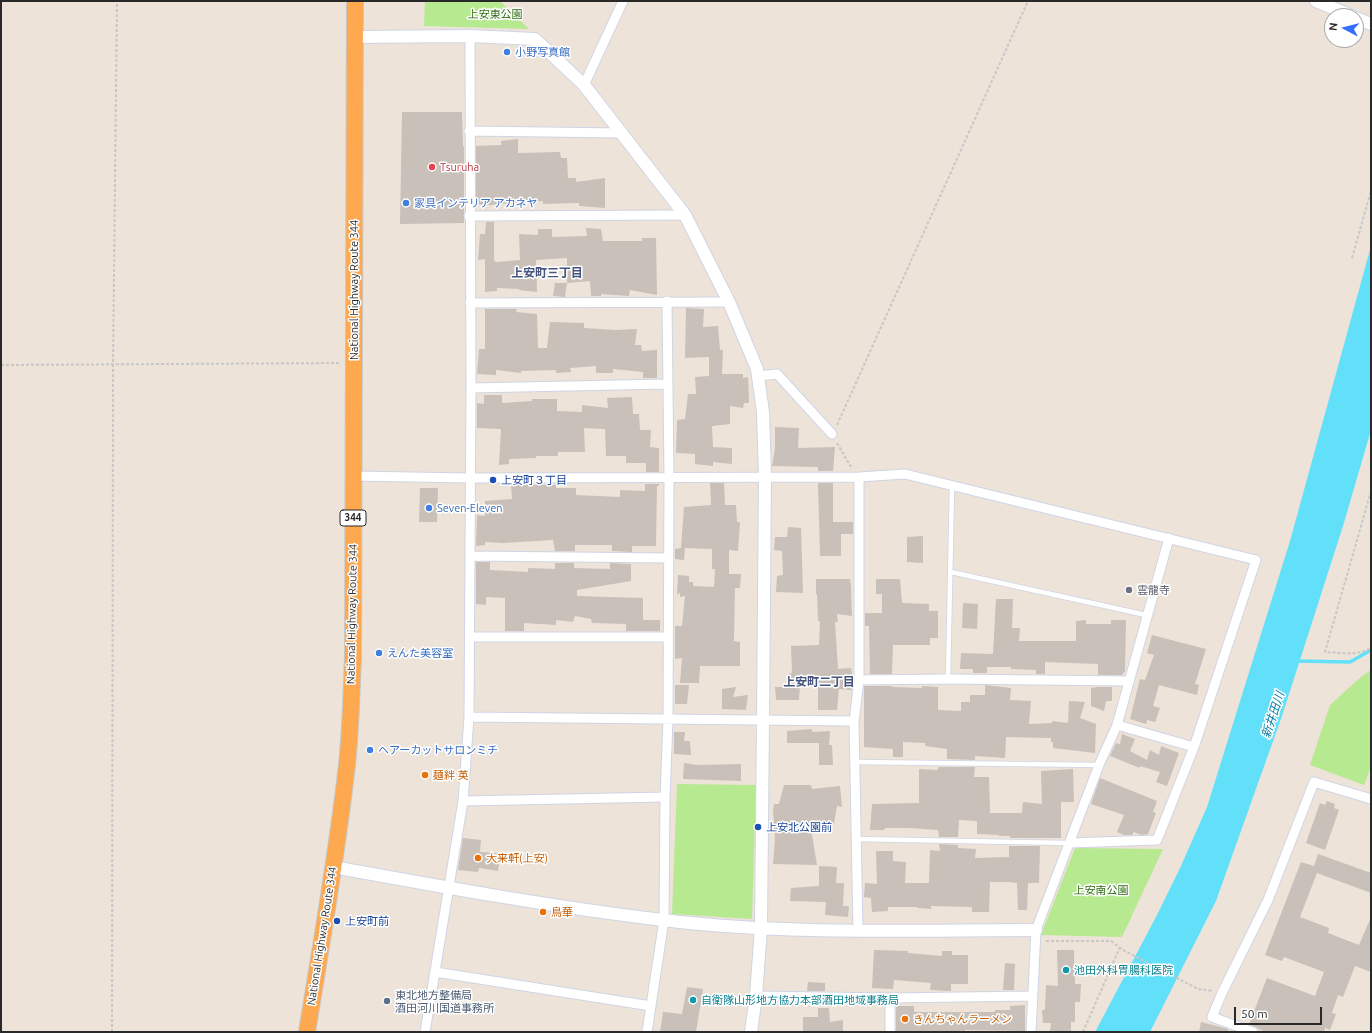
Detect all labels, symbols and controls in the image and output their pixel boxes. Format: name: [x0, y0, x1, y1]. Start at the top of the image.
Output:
park label: 上安東公園: [468, 7, 522, 21]
north arrow: [1324, 8, 1364, 48]
text: N: [1327, 22, 1340, 31]
place label: 小野写真館: [515, 45, 570, 59]
marker: 小野写真館: [502, 47, 512, 57]
place label: Tsuruha: [440, 160, 479, 174]
marker: Tsuruha: [427, 162, 437, 172]
place label: 家具インテリア アカネヤ: [414, 196, 538, 210]
marker: 家具インテリア アカネヤ: [401, 198, 411, 208]
street label: National Highway Route 344: [347, 220, 361, 360]
district label: 上安町三丁目: [511, 266, 583, 280]
place label: 上安町３丁目: [501, 473, 567, 487]
marker: 上安町３丁目: [488, 475, 498, 485]
place label: Seven-Eleven: [437, 501, 503, 515]
marker: Seven-Eleven: [424, 503, 434, 513]
road number: 344: [340, 510, 366, 526]
street label: National Highway Route 344: [344, 544, 360, 684]
place label: 雲龍寺: [1137, 583, 1170, 597]
marker: 雲龍寺: [1124, 585, 1134, 595]
place label: えんた美容室: [387, 646, 453, 660]
marker: えんた美容室: [374, 648, 384, 658]
district label: 上安町二丁目: [783, 675, 855, 689]
water label: 新井田川: [1259, 690, 1287, 740]
place label: ヘアーカットサロンミチ: [378, 743, 498, 757]
marker: ヘアーカットサロンミチ: [365, 745, 375, 755]
place label: 麺絆 英: [433, 768, 469, 782]
marker: 麺絆 英: [420, 770, 430, 780]
place label: 上安北公園前: [766, 820, 832, 834]
marker: 上安北公園前: [753, 822, 763, 832]
place label: 大来軒(上安): [486, 851, 548, 865]
marker: 大来軒(上安): [473, 853, 483, 863]
street label: National Highway Route 344: [305, 866, 339, 1006]
park label: 上安南公園: [1074, 883, 1128, 897]
place label: 鳥華: [551, 905, 573, 919]
marker: 鳥華: [538, 907, 548, 917]
place label: 上安町前: [345, 914, 389, 928]
marker: 上安町前: [332, 916, 342, 926]
place label: 池田外科胃腸科医院: [1074, 963, 1173, 977]
marker: 池田外科胃腸科医院: [1061, 965, 1071, 975]
place label: 東北地方整備局 酒田河川国道事務所: [395, 988, 494, 1014]
place label: 自衛隊山形地方協力本部酒田地域事務局: [701, 993, 899, 1007]
marker: 自衛隊山形地方協力本部酒田地域事務局: [688, 995, 698, 1005]
marker: 東北地方整備局 酒田河川国道事務所: [382, 996, 392, 1006]
scale bar: [1236, 999, 1324, 1025]
text: 50 m: [1241, 1007, 1268, 1020]
place label: きんちゃんラーメン: [913, 1012, 1012, 1026]
marker: きんちゃんラーメン: [900, 1014, 910, 1024]

